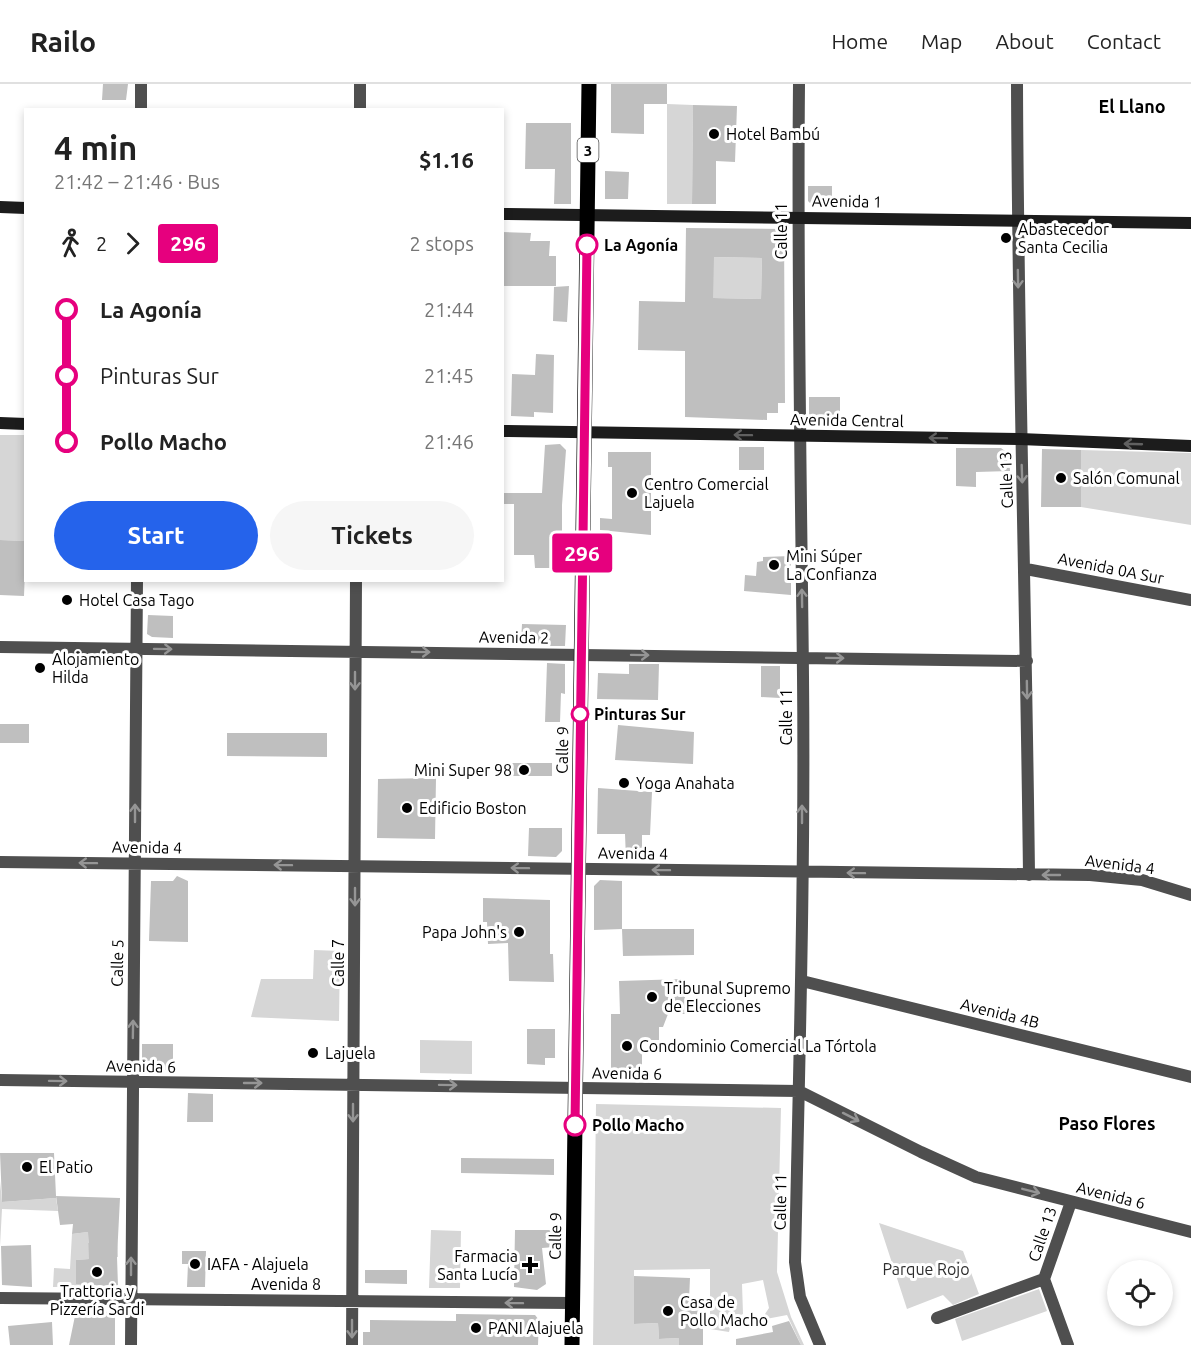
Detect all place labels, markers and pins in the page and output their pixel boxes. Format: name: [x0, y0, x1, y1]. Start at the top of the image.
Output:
place label: Hotel Bambú: [726, 125, 820, 143]
marker: Hotel Bambú: [707, 127, 721, 141]
place label: Abastecedor Santa Cecilia: [1018, 220, 1109, 256]
marker: Abastecedor Santa Cecilia: [999, 231, 1013, 245]
marker: La Agonía: [576, 234, 598, 256]
place label: La Agonía: [604, 236, 678, 254]
place label: Salón Comunal: [1073, 469, 1180, 487]
marker: Salón Comunal: [1054, 471, 1068, 485]
place label: Centro Comercial Lajuela: [644, 475, 769, 511]
marker: Centro Comercial Lajuela: [625, 486, 639, 500]
place label: Mini Súper La Confianza: [786, 547, 877, 583]
marker: Mini Súper La Confianza: [767, 558, 781, 572]
place label: Hotel Casa Tago: [79, 591, 194, 609]
marker: Hotel Casa Tago: [60, 593, 74, 607]
place label: Alojamiento Hilda: [52, 650, 139, 686]
marker: Alojamiento Hilda: [33, 661, 47, 675]
marker: Pinturas Sur: [571, 705, 589, 723]
place label: Pinturas Sur: [594, 705, 686, 723]
place label: Mini Super 98: [414, 761, 512, 779]
marker: Mini Super 98: [517, 763, 531, 777]
place label: Yoga Anahata: [636, 774, 735, 792]
marker: Yoga Anahata: [617, 776, 631, 790]
place label: Edificio Boston: [419, 799, 527, 817]
marker: Edificio Boston: [400, 801, 414, 815]
place label: Papa John's: [422, 923, 507, 941]
marker: Papa John's: [512, 925, 526, 939]
place label: Tribunal Supremo de Elecciones: [664, 979, 791, 1015]
marker: Tribunal Supremo de Elecciones: [645, 990, 659, 1004]
place label: Condominio Comercial La Tórtola: [639, 1037, 877, 1055]
marker: Condominio Comercial La Tórtola: [620, 1039, 634, 1053]
place label: Lajuela: [325, 1044, 376, 1062]
marker: Lajuela: [306, 1046, 320, 1060]
marker: Pollo Macho: [564, 1114, 586, 1136]
place label: Pollo Macho: [592, 1116, 684, 1134]
place label: El Patio: [39, 1158, 93, 1176]
marker: El Patio: [20, 1160, 34, 1174]
place label: Farmacia Santa Lucía: [437, 1247, 518, 1283]
place label: IAFA - Alajuela: [207, 1255, 309, 1273]
marker: IAFA - Alajuela: [188, 1257, 202, 1271]
marker: Farmacia Santa Lucía: [523, 1258, 537, 1272]
marker: Trattoria y Pizzería Sardi: [90, 1265, 104, 1279]
place label: Trattoria y Pizzería Sardi: [50, 1282, 144, 1318]
place label: Casa de Pollo Macho: [680, 1293, 768, 1329]
marker: Casa de Pollo Macho: [661, 1304, 675, 1318]
place label: PANI Alajuela: [488, 1319, 584, 1337]
marker: PANI Alajuela: [469, 1321, 483, 1335]

